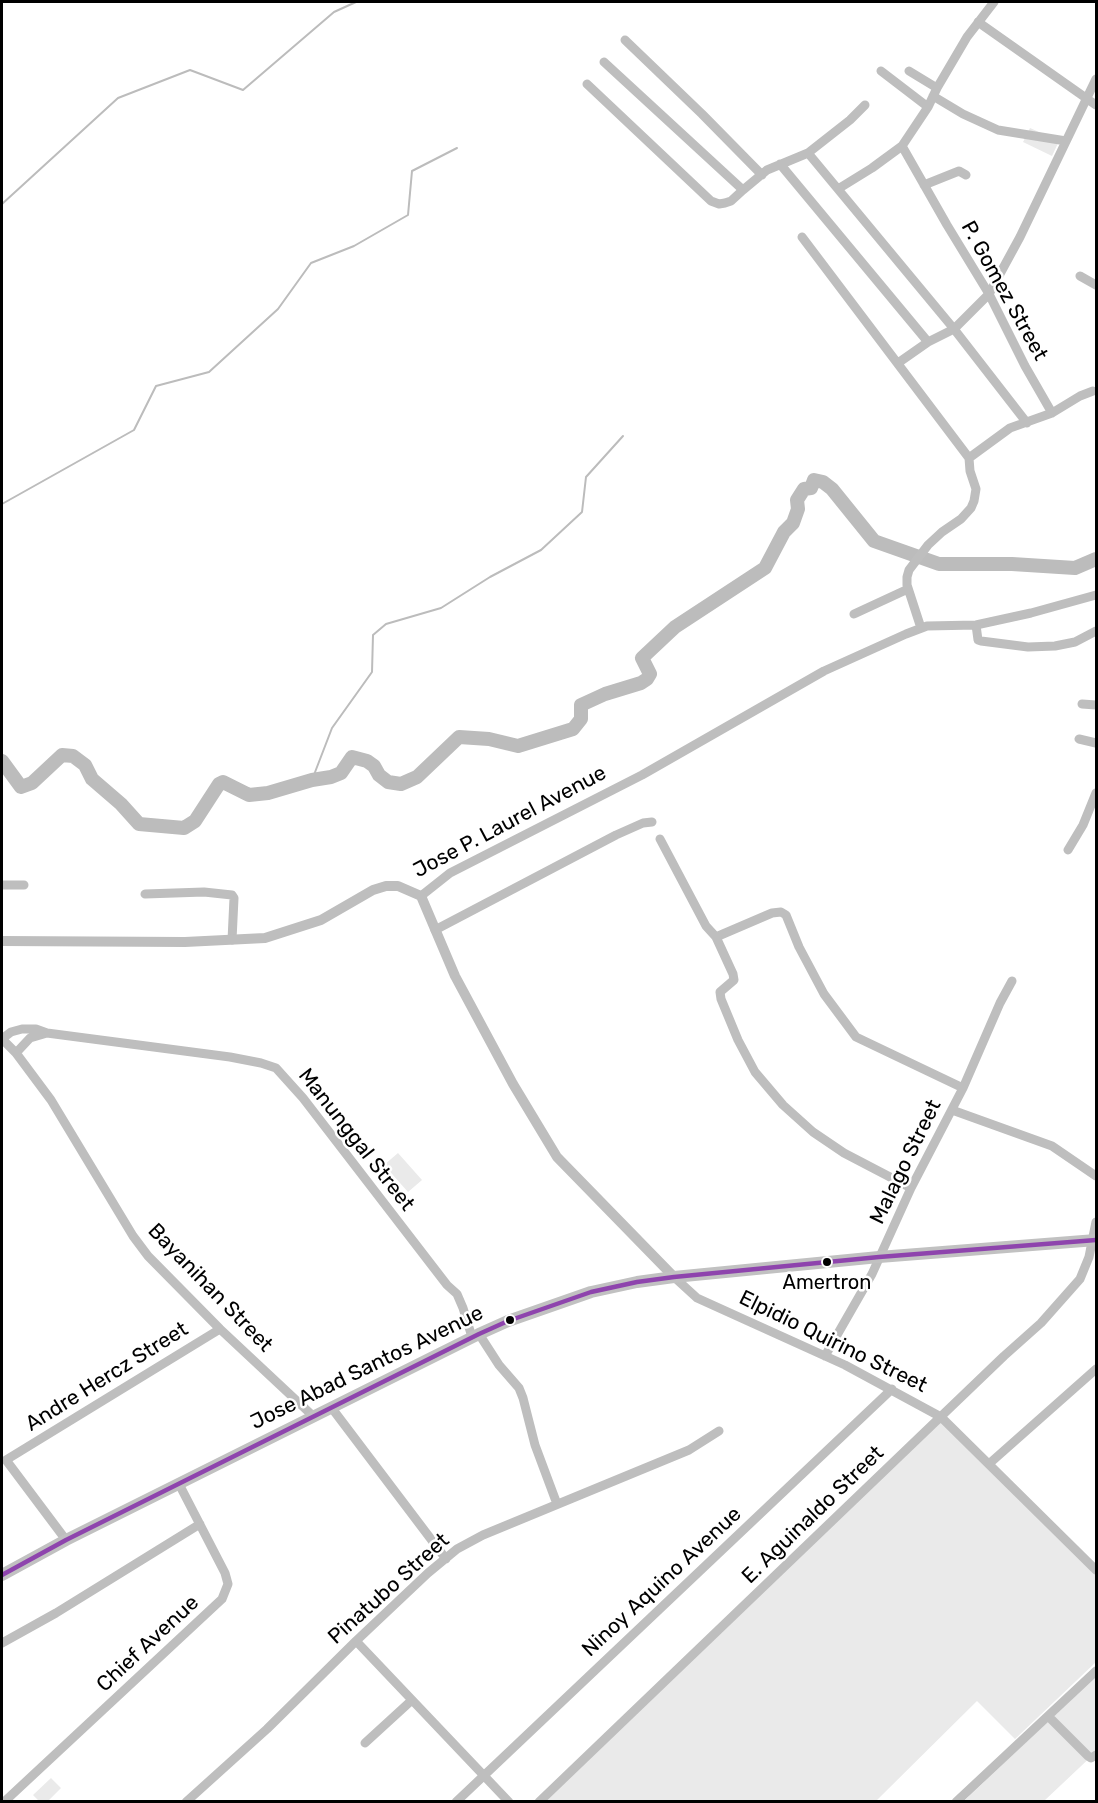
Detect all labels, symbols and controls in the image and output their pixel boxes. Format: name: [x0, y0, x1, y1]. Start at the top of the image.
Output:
street label: P. Gomez Street: [955, 217, 1053, 365]
street label: Jose P. Laurel Avenue: [409, 760, 611, 884]
street label: Manunggal Street: [293, 1064, 419, 1216]
street label: Malago Street: [865, 1096, 947, 1228]
street label: Bayanihan Street: [142, 1218, 278, 1358]
marker: Amertron: [821, 1256, 833, 1268]
place label: Amertron: [783, 1271, 871, 1295]
street label: Elpidio Quirino Street: [735, 1286, 931, 1398]
street label: Jose Abad Santos Avenue: [247, 1301, 487, 1435]
unlabelled marker: [504, 1314, 516, 1326]
street label: Andre Hercz Street: [21, 1317, 193, 1437]
street label: E. Aguinaldo Street: [737, 1441, 889, 1589]
street label: Ninoy Aquino Avenue: [577, 1502, 747, 1662]
street label: Pinatubo Street: [323, 1528, 455, 1650]
street label: Chief Avenue: [92, 1590, 204, 1698]

